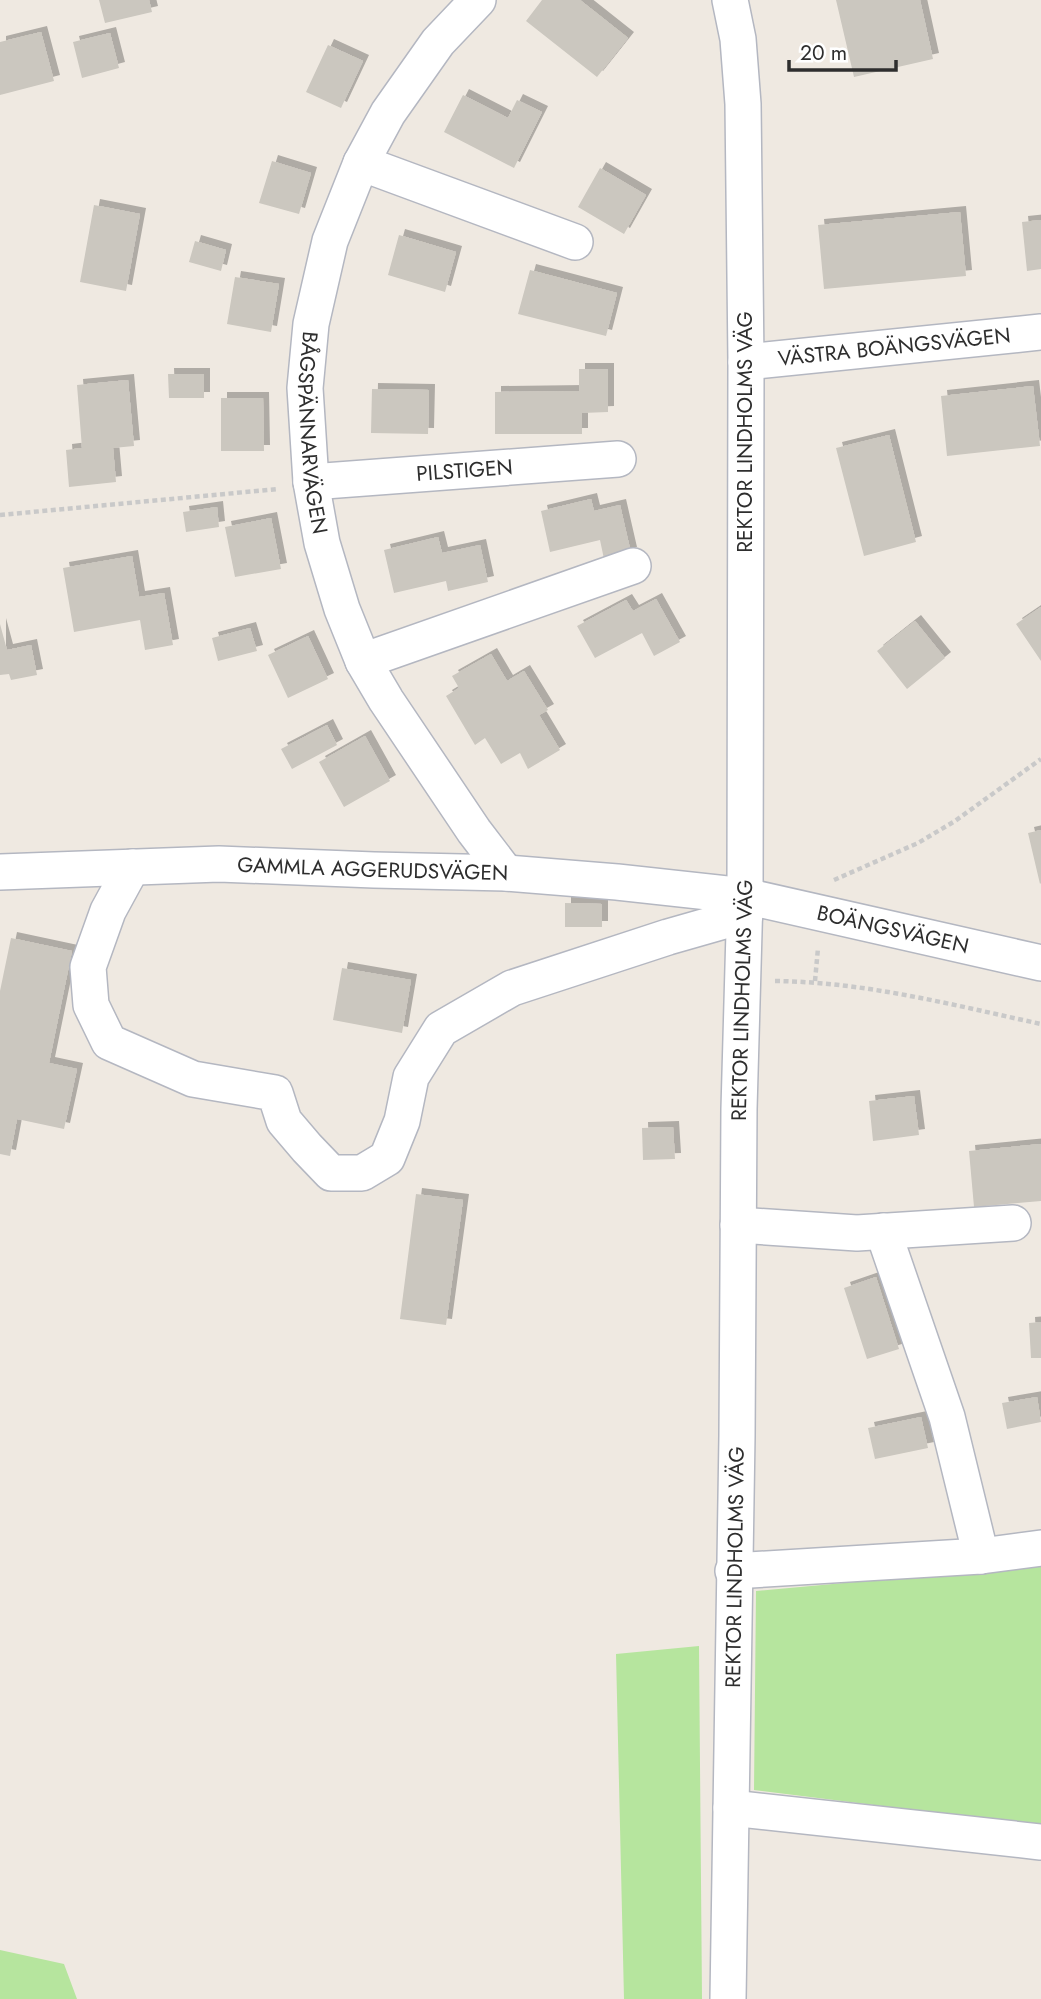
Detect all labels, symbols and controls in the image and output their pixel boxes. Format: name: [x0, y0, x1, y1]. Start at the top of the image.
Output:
scale bar: [789, 28, 896, 72]
text: 20 m: [800, 38, 847, 68]
street label: REKTOR LINDHOLMS VÄG: [730, 311, 760, 553]
street label: VÄSTRA BOÄNGSVÄGEN: [776, 320, 1012, 374]
street label: BÅGSPÄNNARVÄGEN: [290, 330, 335, 536]
street label: PILSTIGEN: [415, 452, 514, 489]
street label: GAMMLA AGGERUDSVÄGEN: [237, 850, 509, 888]
street label: REKTOR LINDHOLMS VÄG: [724, 879, 760, 1121]
street label: BOÄNGSVÄGEN: [814, 898, 972, 961]
street label: REKTOR LINDHOLMS VÄG: [718, 1446, 752, 1688]

